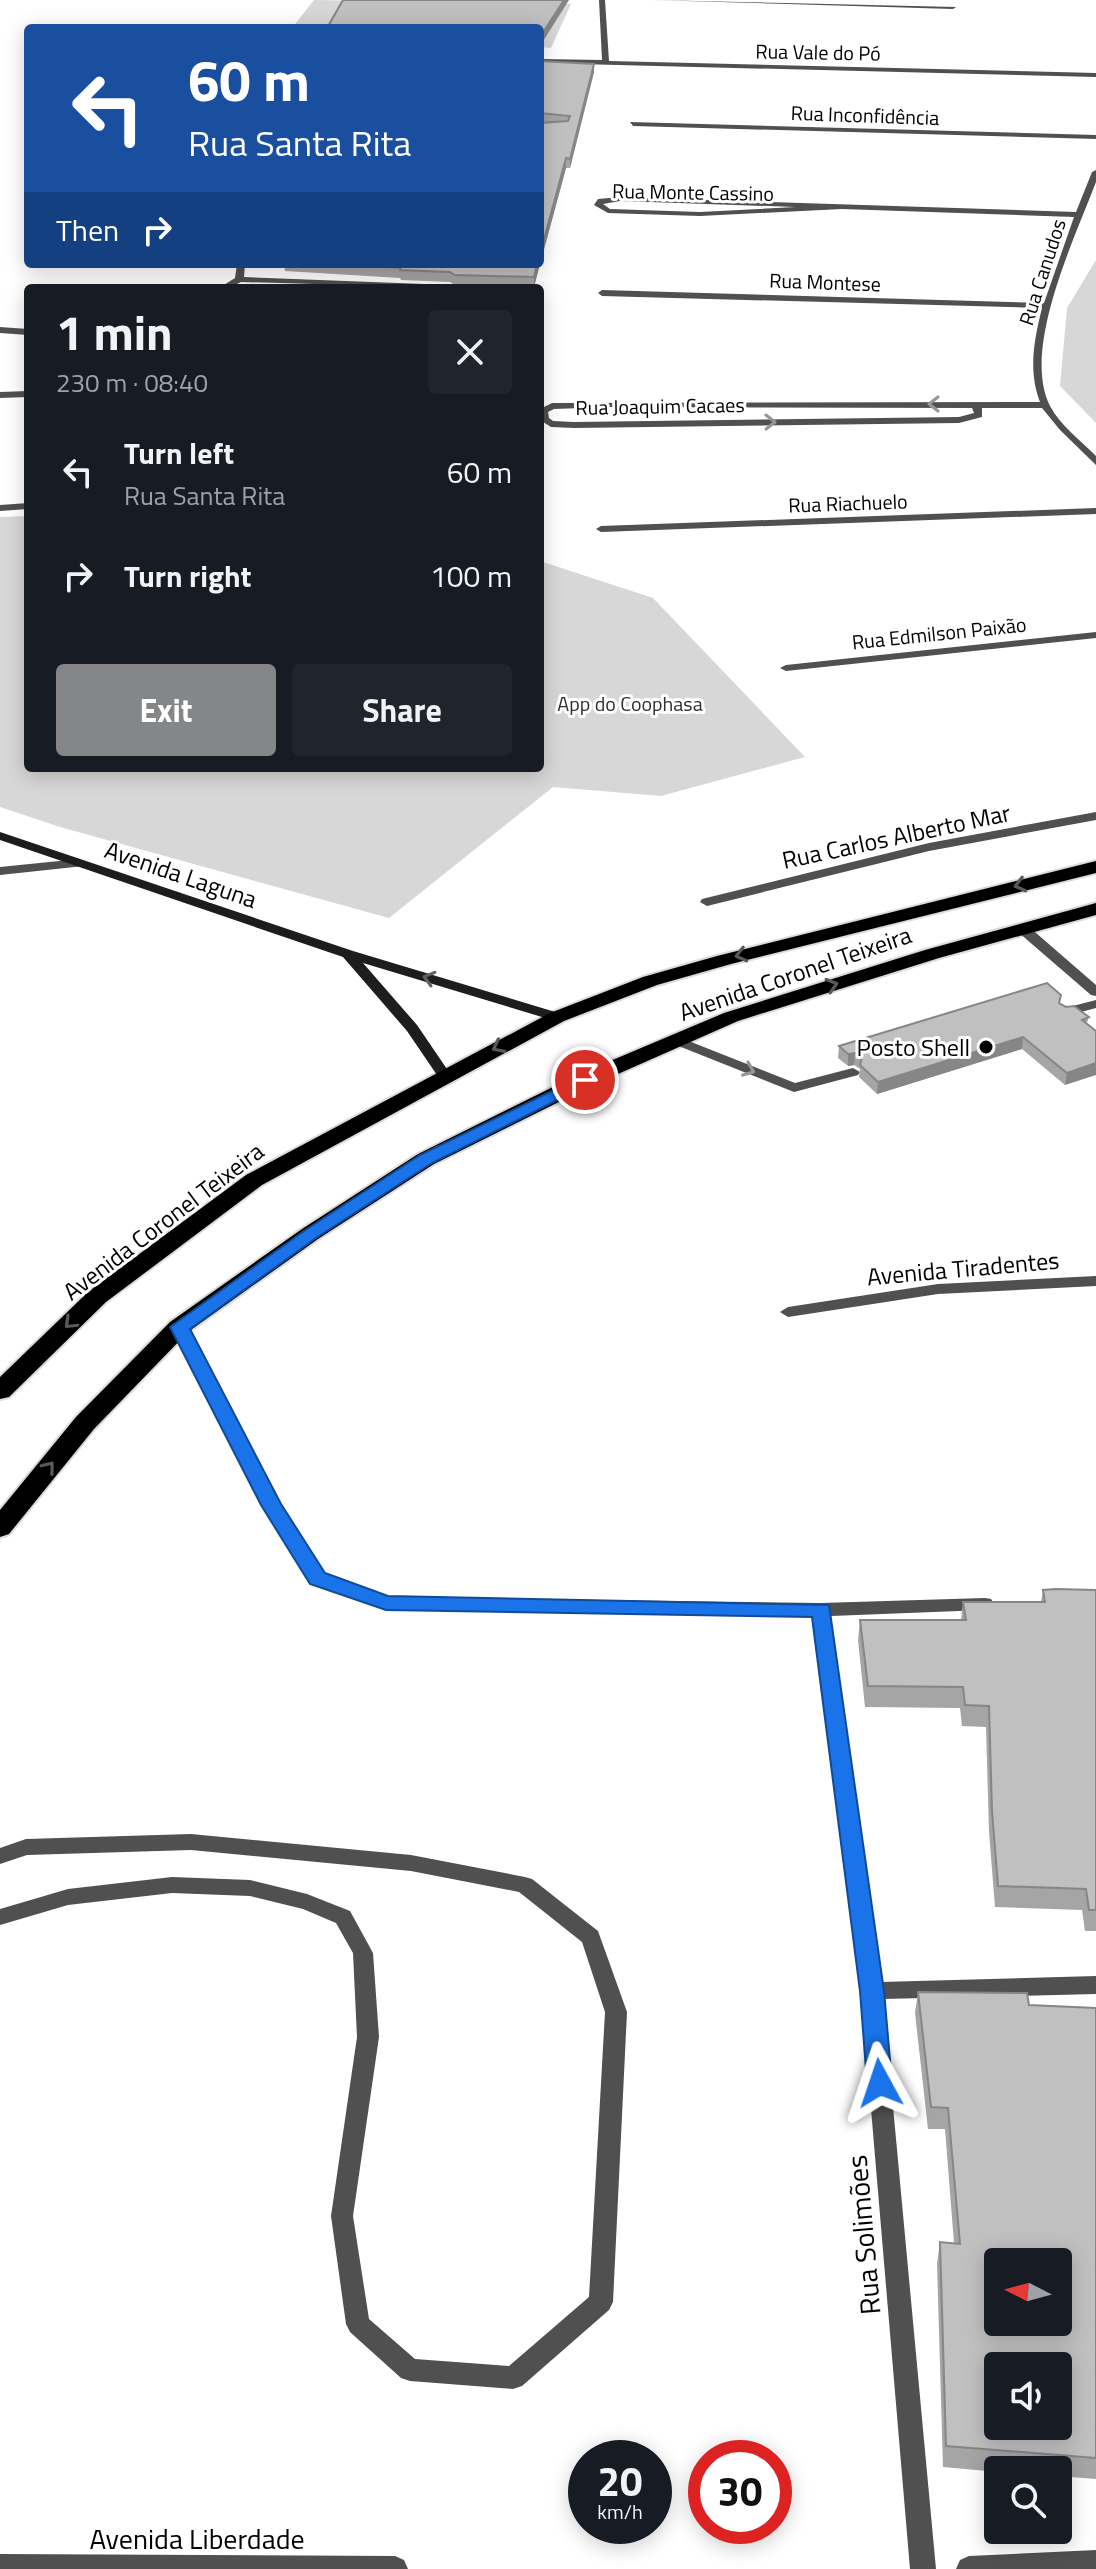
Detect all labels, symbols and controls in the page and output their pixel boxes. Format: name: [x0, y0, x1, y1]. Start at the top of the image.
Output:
street label: Rua Vale do Pó: [755, 35, 881, 69]
text: 60 m: [188, 38, 310, 123]
icon: left: [56, 56, 160, 160]
street label: Rua Inconfidência: [790, 97, 940, 133]
text: Rua Santa Rita: [188, 115, 411, 170]
street label: Rua Monte Cassino: [612, 175, 774, 209]
text: Then: [56, 207, 119, 253]
icon: right: [135, 208, 179, 252]
street label: Rua Canudos: [1010, 215, 1074, 329]
street label: Rua Montese: [769, 265, 881, 299]
text: 1 min: [56, 296, 173, 369]
button: close: [428, 310, 512, 394]
text: 230 m · 08:40: [56, 363, 208, 402]
street label: Rua Joaquim Cacaes: [575, 389, 745, 423]
one-way arrow: [927, 396, 940, 413]
one-way arrow: [764, 414, 777, 431]
text: Turn left: [124, 430, 234, 476]
text: 60 m: [447, 449, 512, 495]
icon: left: [56, 450, 100, 494]
text: Rua Santa Rita: [124, 476, 285, 515]
street label: Rua Riachuelo: [788, 485, 908, 521]
text: Turn right: [124, 553, 252, 599]
text: 100 m: [430, 553, 512, 599]
icon: right: [56, 554, 100, 598]
street label: Rua Edmilson Paixão: [850, 608, 1028, 658]
button: Exit: [56, 664, 276, 756]
button: Share: [292, 664, 512, 756]
park label: App do Coophasa: [557, 688, 703, 719]
street label: Rua Carlos Alberto Mar: [779, 794, 1013, 878]
street label: Avenida Laguna: [100, 831, 262, 917]
one-way arrow: [1014, 875, 1027, 892]
street label: Avenida Coronel Teixeira: [674, 916, 916, 1030]
one-way arrow: [734, 946, 748, 963]
one-way arrow: [423, 971, 437, 987]
one-way arrow: [824, 979, 838, 995]
place label: Posto Shell: [857, 1029, 970, 1065]
one-way arrow: [492, 1038, 507, 1053]
marker: Posto Shell: [977, 1038, 995, 1056]
pin: [551, 1046, 619, 1114]
icon: arrive: [563, 1058, 607, 1102]
one-way arrow: [741, 1060, 755, 1077]
street label: Avenida Coronel Teixeira: [55, 1133, 271, 1309]
street label: Avenida Tiradentes: [865, 1242, 1061, 1294]
one-way arrow: [65, 1314, 79, 1329]
one-way arrow: [39, 1462, 54, 1476]
position arrow: [838, 2041, 922, 2125]
street label: Rua Solimões: [835, 2153, 891, 2317]
north arrow: [984, 2248, 1072, 2336]
map controls: [984, 2248, 1072, 2544]
button: sound: [984, 2352, 1072, 2440]
speed limit sign: 30: [688, 2440, 792, 2544]
text: 20: [598, 2451, 642, 2512]
button: search: [984, 2456, 1072, 2544]
text: km/h: [597, 2496, 643, 2527]
street label: Avenida Liberdade: [89, 2517, 305, 2560]

